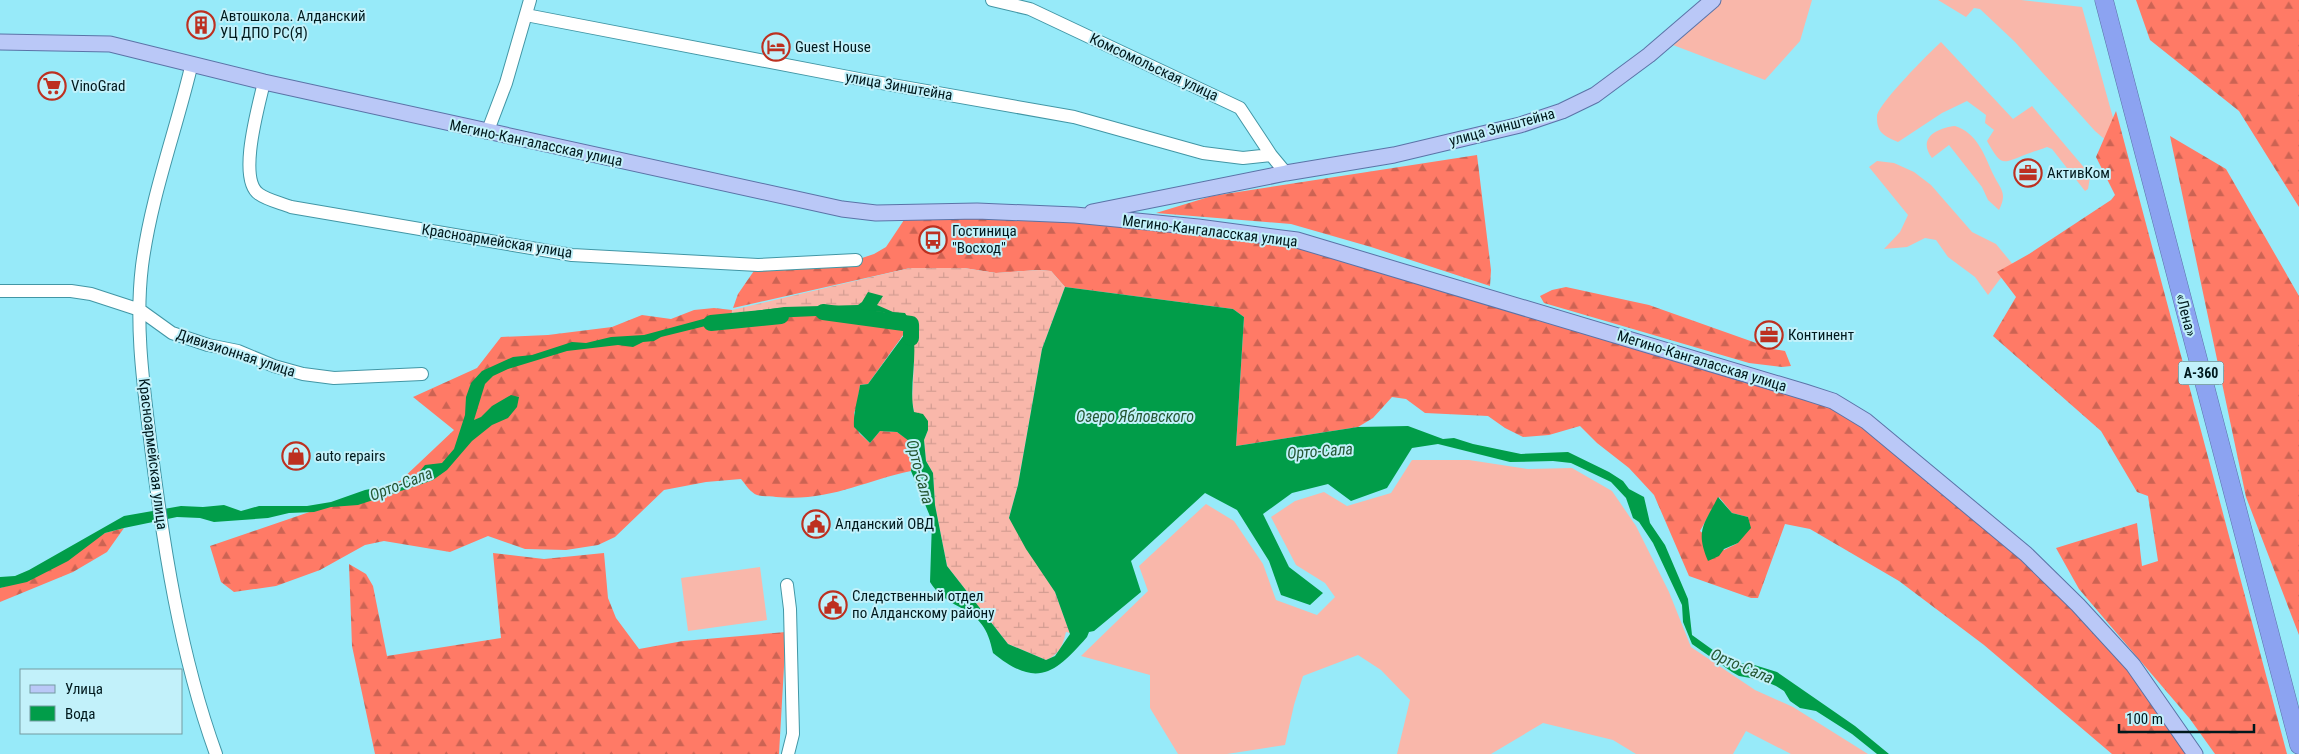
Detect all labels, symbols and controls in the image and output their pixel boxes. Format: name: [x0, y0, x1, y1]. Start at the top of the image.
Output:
place label: Автошкола. Алданский УЦ ДПО РС(Я): [220, 7, 366, 42]
building icon: Автошкола. Алданский УЦ ДПО РС(Я): [186, 10, 216, 40]
street label: Комсомольская улица: [1087, 29, 1221, 105]
hotel icon: Guest House: [761, 32, 791, 62]
place label: Guest House: [795, 38, 871, 56]
street label: улица Зинштейна: [844, 68, 954, 104]
supermarket icon: VinoGrad: [37, 71, 67, 101]
place label: VinoGrad: [71, 77, 125, 95]
street label: улица Зинштейна: [1447, 104, 1557, 150]
street label: Мегино-Кангаласская улица: [448, 116, 624, 170]
office icon: АктивКом: [2013, 158, 2043, 188]
place label: АктивКом: [2047, 164, 2110, 182]
street label: Мегино-Кангаласская улица: [1121, 211, 1299, 251]
street label: Красноармейская улица: [420, 220, 574, 262]
place label: Гостиница "Восход": [952, 222, 1017, 257]
bus stop icon: Гостиница "Восход": [918, 225, 948, 255]
street label: «Лена»: [2172, 292, 2200, 338]
office icon: Континент: [1754, 320, 1784, 350]
street label: Дивизионная улица: [174, 325, 298, 381]
place label: Континент: [1788, 326, 1854, 344]
street label: Мегино-Кангаласская улица: [1615, 327, 1789, 395]
road number: А-360: [2178, 362, 2224, 384]
street label: Красноармейская улица: [135, 377, 171, 531]
water label: Озеро Ябловского: [1076, 407, 1194, 426]
water label: Орто-Сала: [902, 438, 938, 506]
water label: Орто-Сала: [1286, 439, 1354, 463]
shop icon: auto repairs: [281, 441, 311, 471]
place label: auto repairs: [315, 447, 386, 465]
water label: Орто-Сала: [367, 463, 435, 505]
public building icon: Алданский ОВД: [801, 509, 831, 539]
place label: Алданский ОВД: [835, 515, 934, 533]
place label: Следственный отдел по Алданскому району: [852, 587, 994, 622]
public building icon: Следственный отдел по Алданскому району: [818, 590, 848, 620]
water label: Орто-Сала: [1708, 644, 1776, 688]
legend: [20, 669, 182, 734]
text: Улица: [65, 680, 103, 698]
scale bar: [2119, 702, 2254, 734]
text: Вода: [65, 705, 95, 723]
text: 100 m: [2126, 710, 2163, 728]

